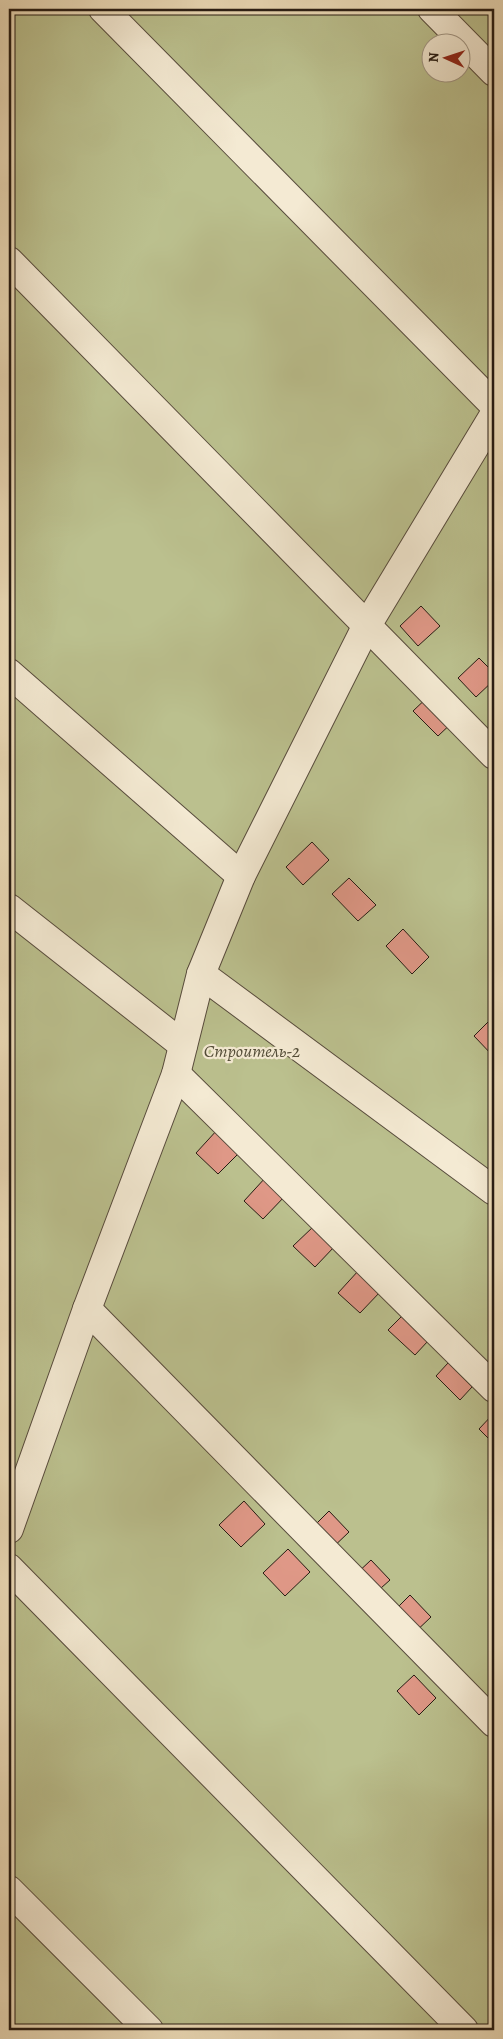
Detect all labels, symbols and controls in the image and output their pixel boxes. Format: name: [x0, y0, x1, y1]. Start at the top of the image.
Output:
north arrow: [420, 32, 470, 82]
text: N: [424, 52, 443, 63]
park label: Строитель-2: [204, 1039, 300, 1063]

